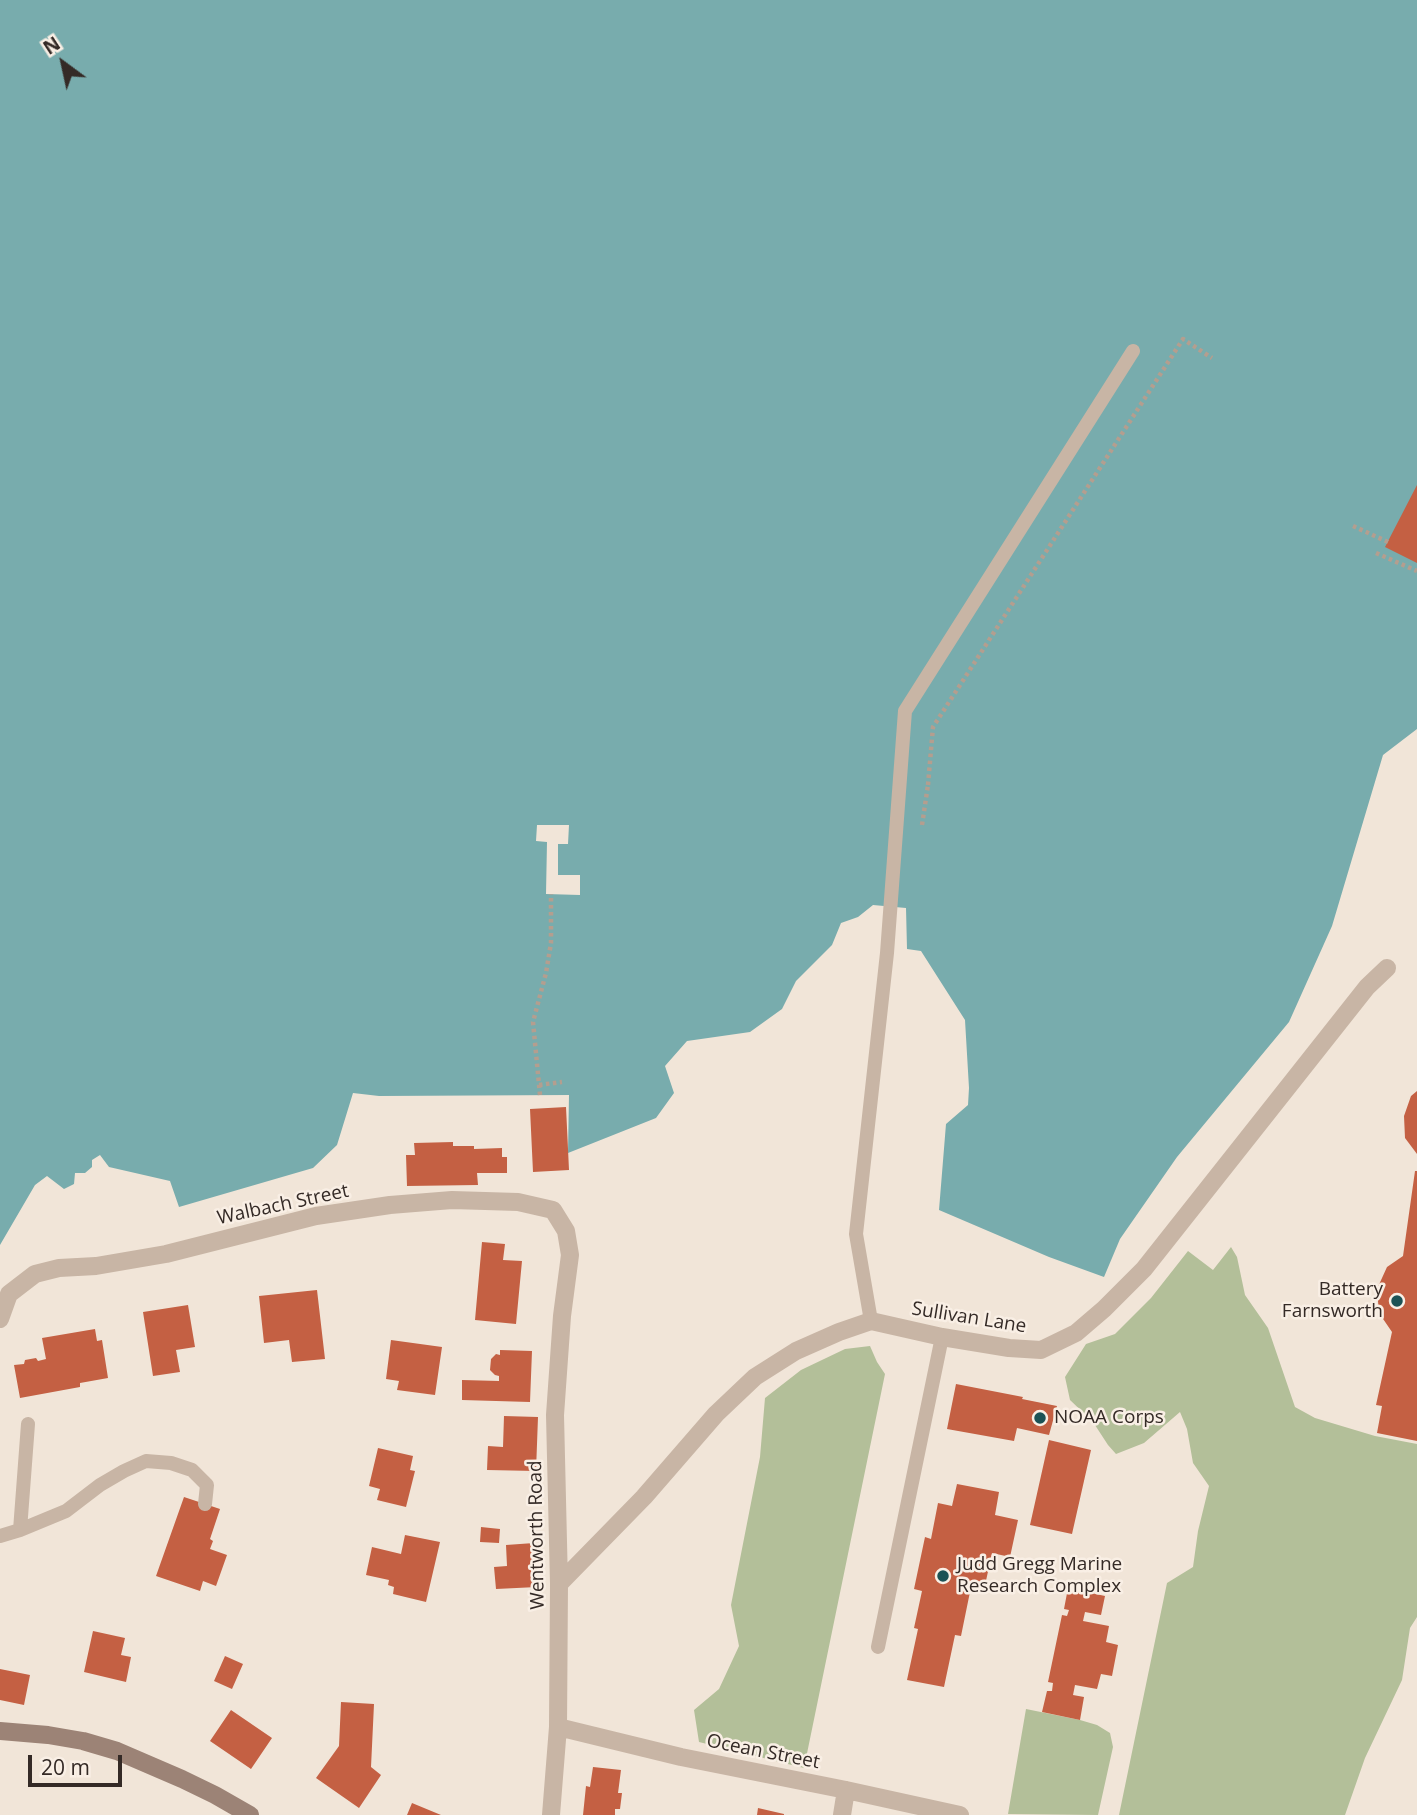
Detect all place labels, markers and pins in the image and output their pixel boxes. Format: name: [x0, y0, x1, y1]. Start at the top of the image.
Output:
place label: Battery Farnsworth: [1282, 1279, 1383, 1323]
marker: Battery Farnsworth: [1389, 1293, 1405, 1309]
place label: NOAA Corps: [1054, 1407, 1164, 1429]
marker: NOAA Corps: [1032, 1410, 1048, 1426]
place label: Judd Gregg Marine Research Complex: [957, 1554, 1122, 1598]
marker: Judd Gregg Marine Research Complex: [935, 1568, 951, 1584]

